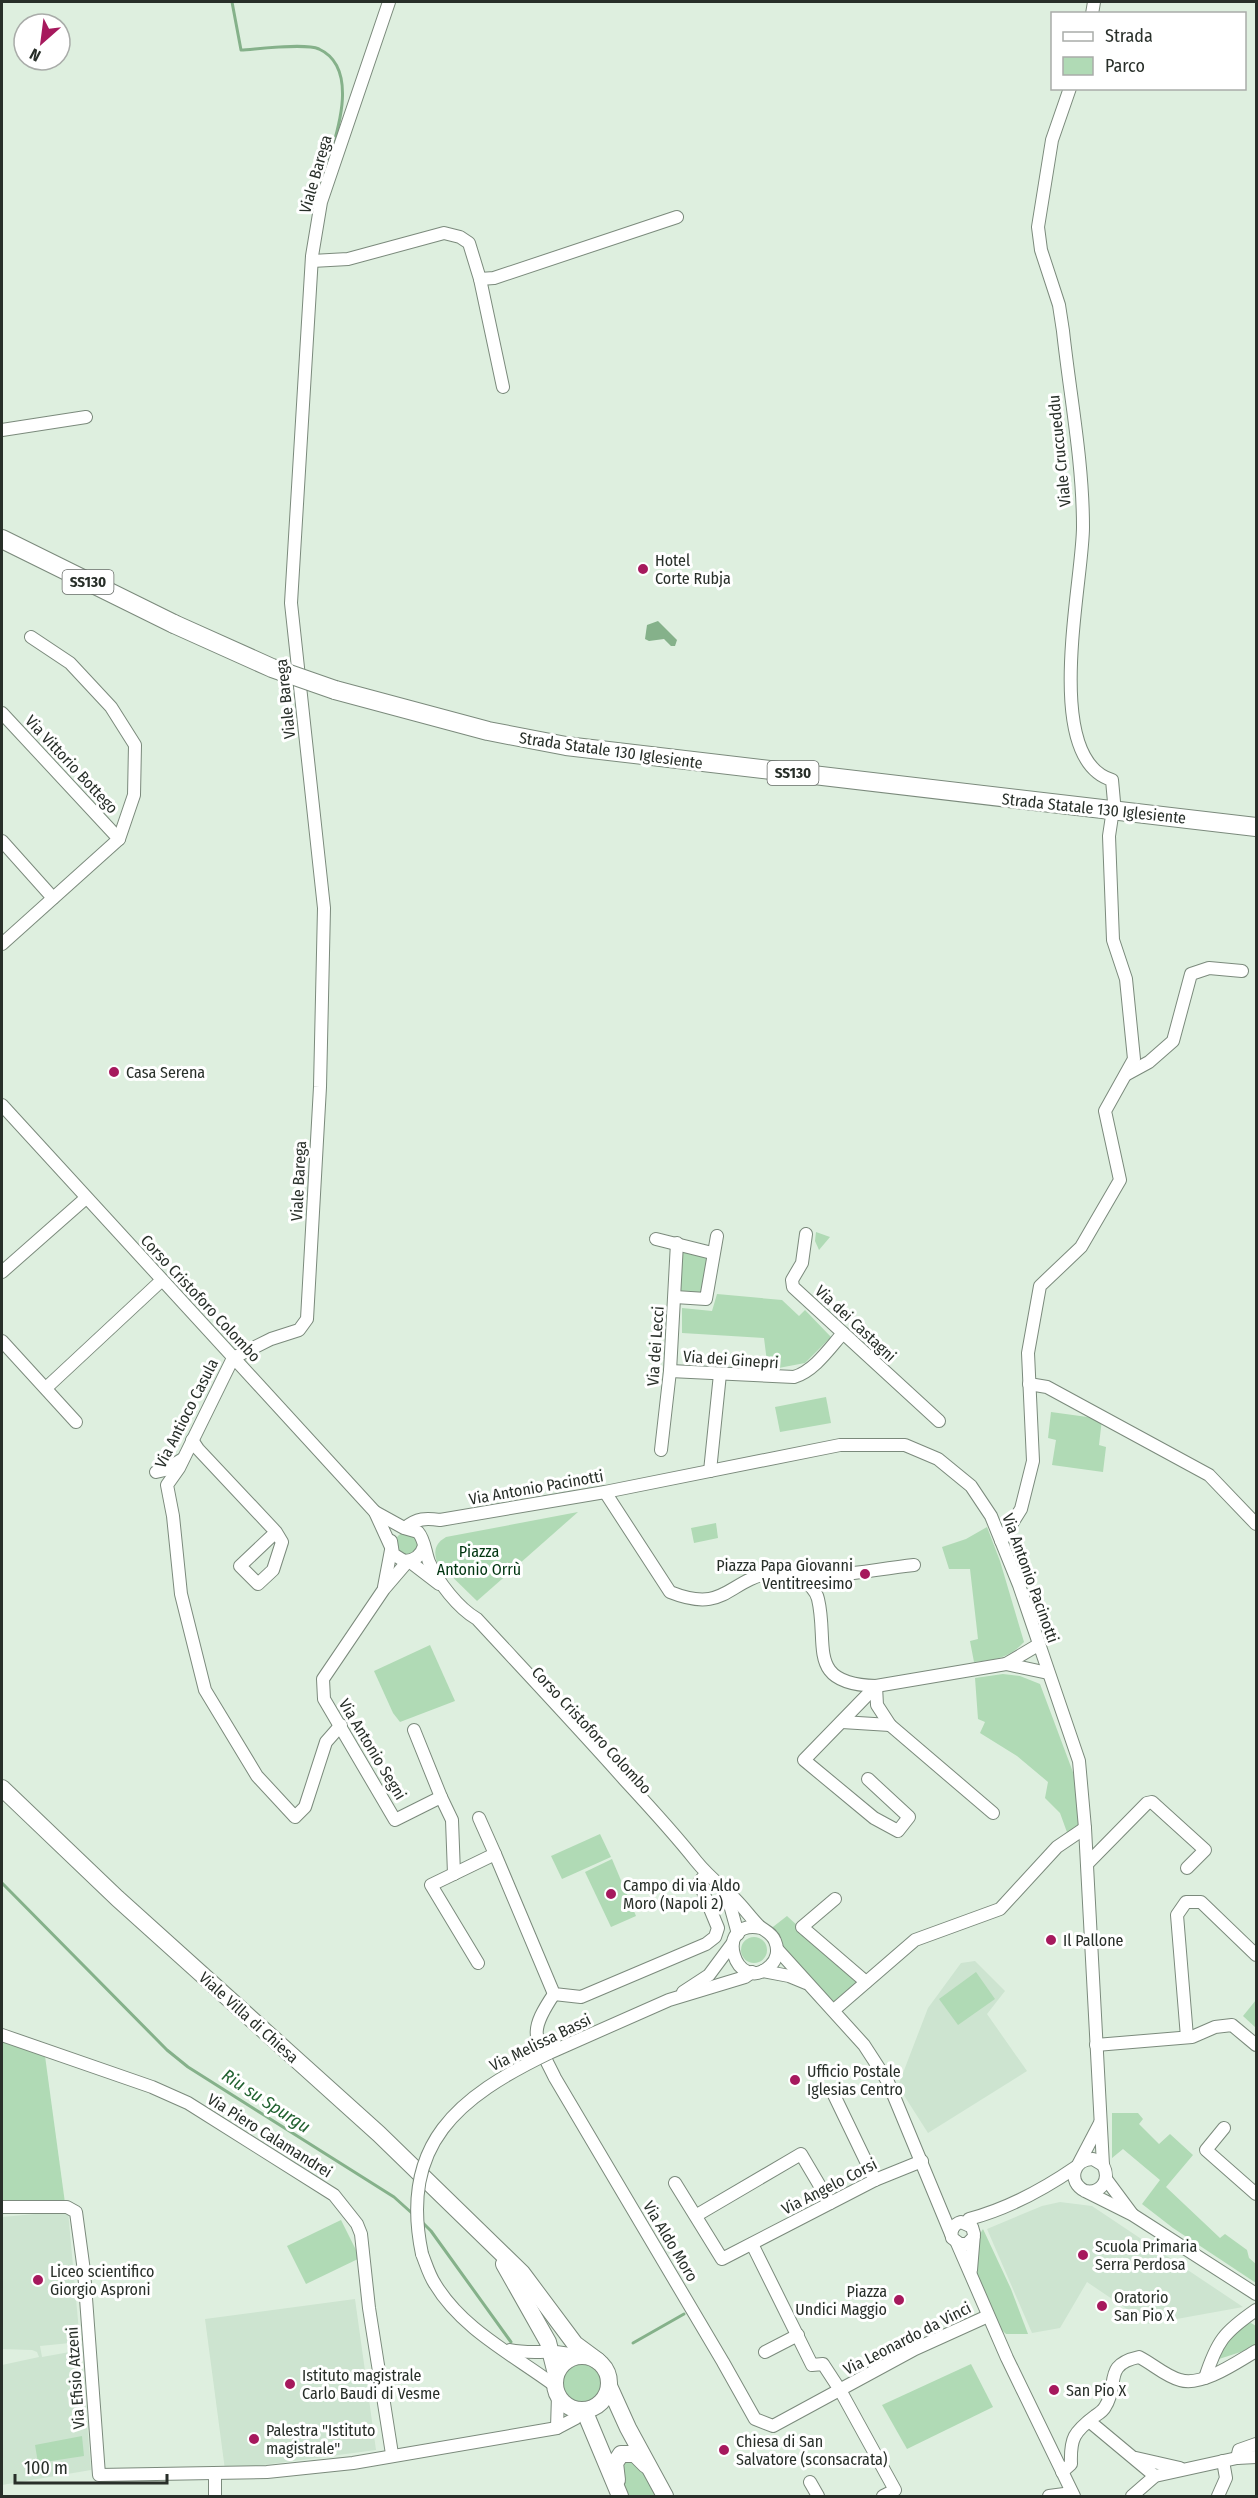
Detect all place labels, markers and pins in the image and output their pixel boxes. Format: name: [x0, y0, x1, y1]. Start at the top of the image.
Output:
place label: Hotel Corte Rubja: [655, 551, 731, 588]
marker: Hotel Corte Rubja: [636, 562, 650, 576]
place label: Casa Serena: [126, 1063, 205, 1082]
marker: Casa Serena: [107, 1065, 121, 1079]
place label: Piazza Papa Giovanni Ventitreesimo: [716, 1556, 853, 1593]
marker: Piazza Papa Giovanni Ventitreesimo: [858, 1567, 872, 1581]
place label: Campo di via Aldo Moro (Napoli 2): [623, 1876, 740, 1913]
marker: Campo di via Aldo Moro (Napoli 2): [604, 1887, 618, 1901]
place label: Il Pallone: [1063, 1931, 1124, 1950]
marker: Il Pallone: [1044, 1933, 1058, 1947]
place label: Ufficio Postale Iglesias Centro: [807, 2062, 903, 2099]
marker: Ufficio Postale Iglesias Centro: [788, 2073, 802, 2087]
place label: Scuola Primaria Serra Perdosa: [1095, 2237, 1198, 2274]
marker: Scuola Primaria Serra Perdosa: [1076, 2248, 1090, 2262]
place label: Liceo scientifico Giorgio Asproni: [50, 2262, 154, 2299]
marker: Liceo scientifico Giorgio Asproni: [31, 2273, 45, 2287]
place label: Piazza Undici Maggio: [795, 2282, 887, 2319]
place label: Oratorio San Pio X: [1114, 2288, 1175, 2325]
marker: Piazza Undici Maggio: [892, 2293, 906, 2307]
marker: Oratorio San Pio X: [1095, 2299, 1109, 2313]
place label: Istituto magistrale Carlo Baudi di Vesme: [302, 2366, 440, 2403]
marker: Istituto magistrale Carlo Baudi di Vesme: [283, 2377, 297, 2391]
place label: San Pio X: [1066, 2381, 1127, 2400]
marker: San Pio X: [1047, 2383, 1061, 2397]
place label: Palestra "Istituto magistrale": [266, 2421, 375, 2458]
marker: Palestra "Istituto magistrale": [247, 2432, 261, 2446]
place label: Chiesa di San Salvatore (sconsacrata): [736, 2432, 888, 2469]
marker: Chiesa di San Salvatore (sconsacrata): [717, 2443, 731, 2457]

